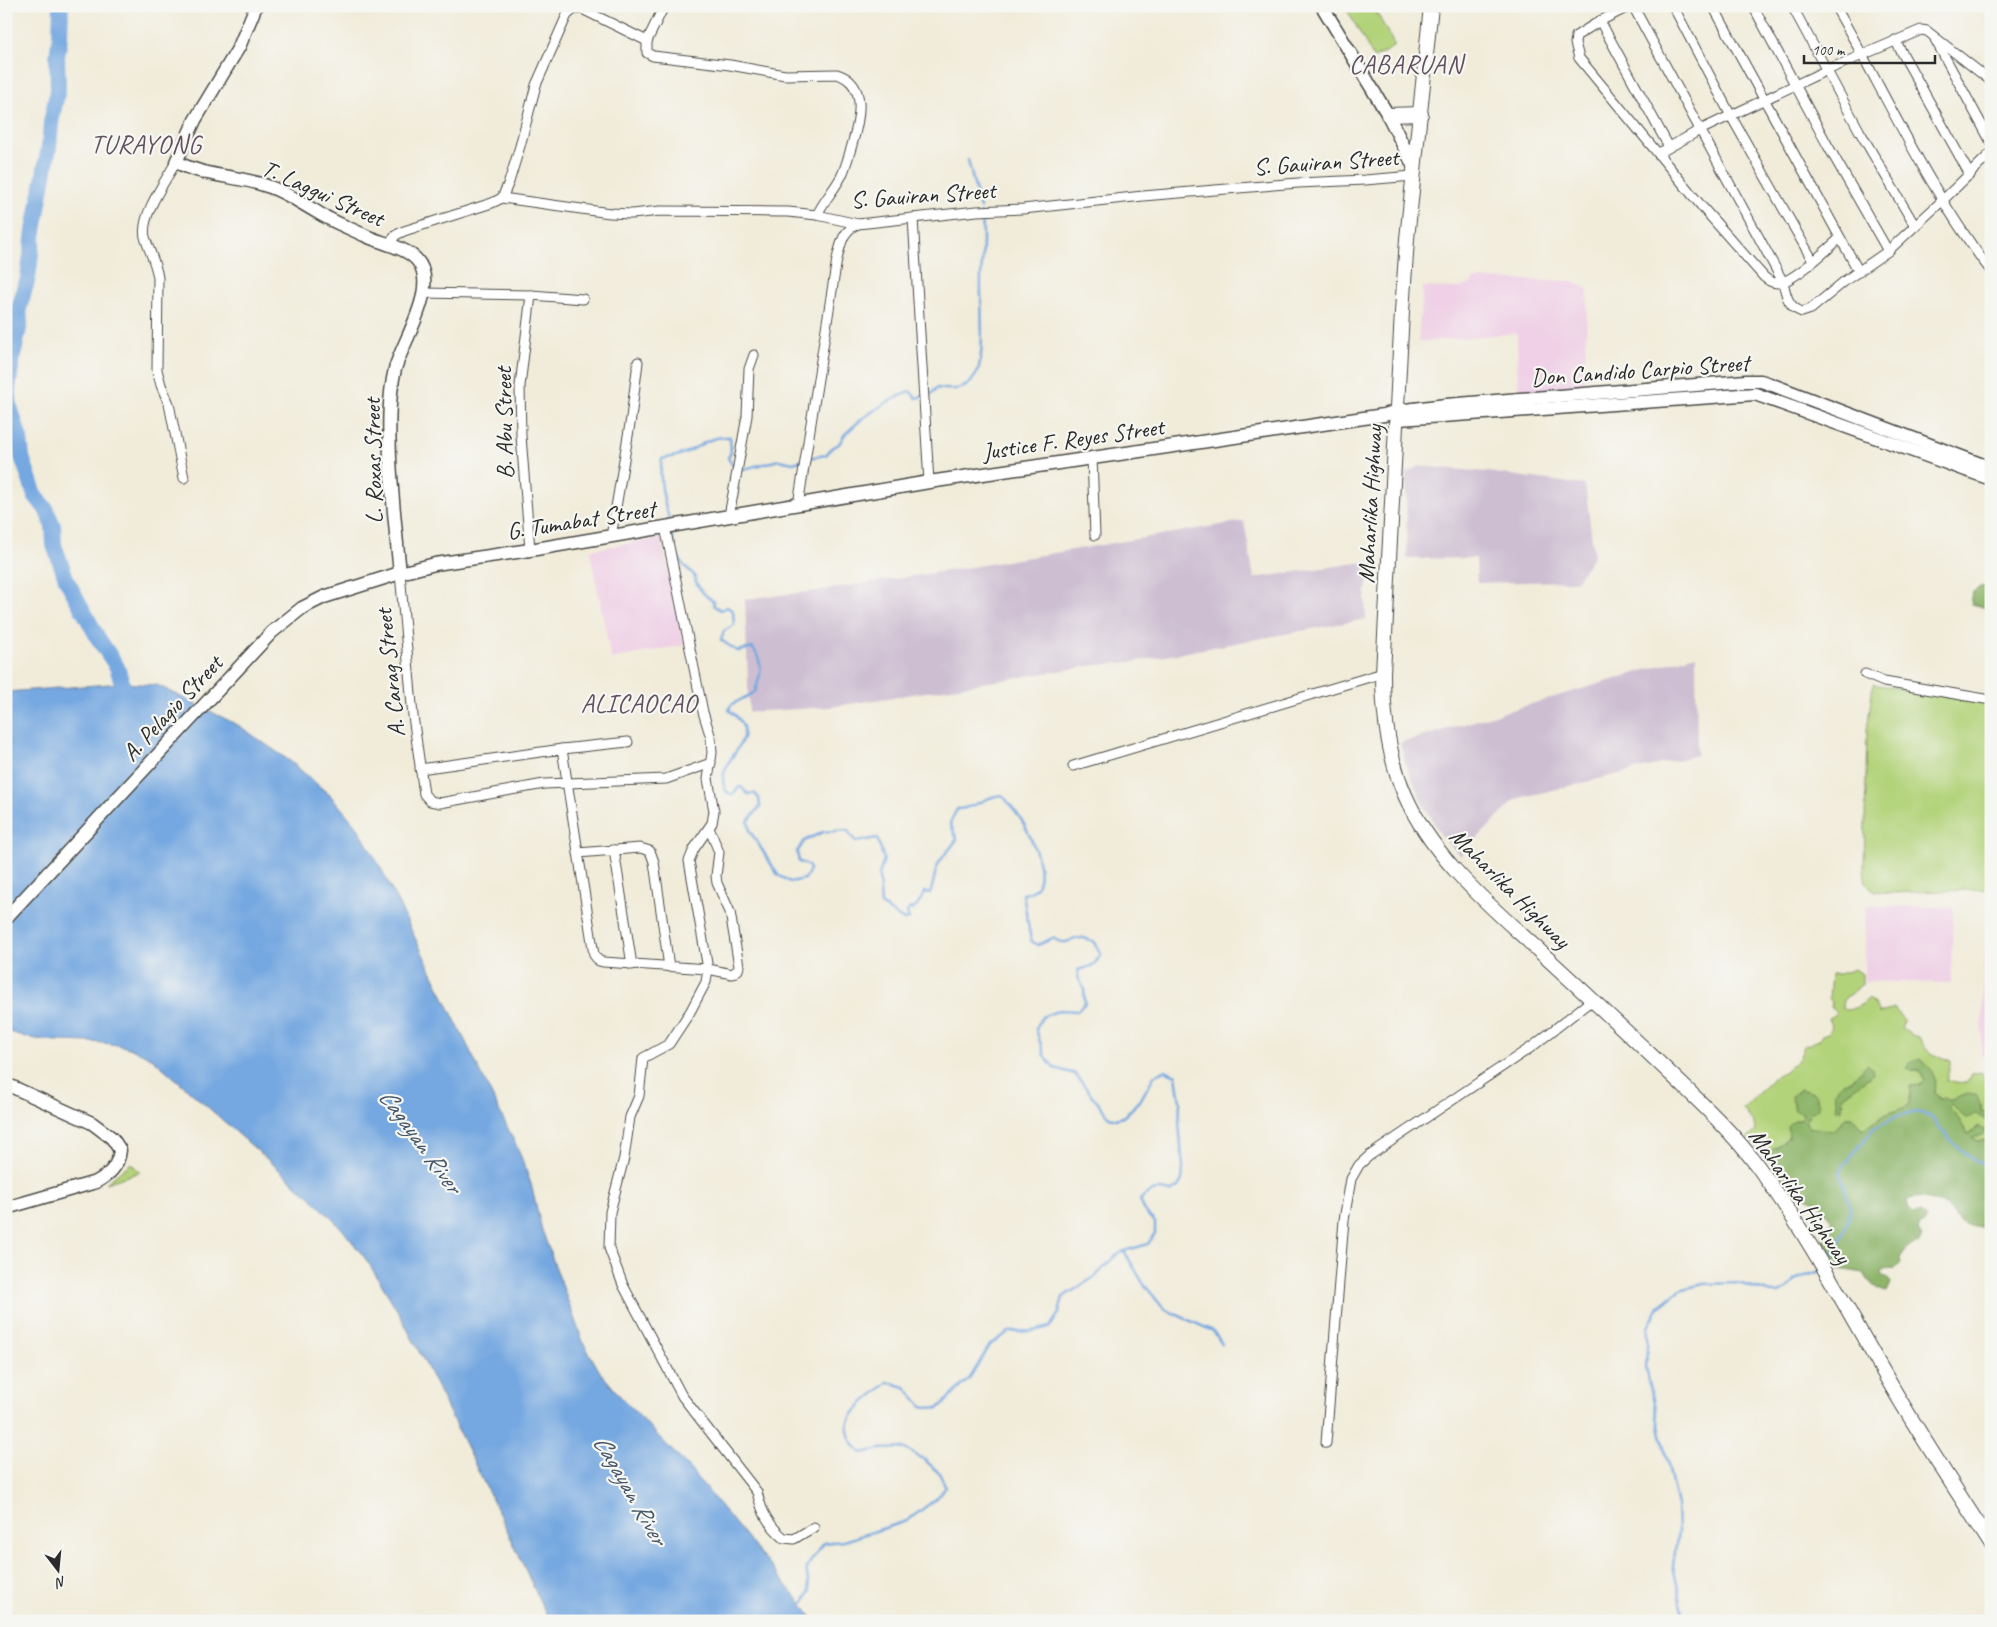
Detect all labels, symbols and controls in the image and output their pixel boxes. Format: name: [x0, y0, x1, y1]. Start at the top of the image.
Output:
scale bar: [1804, 32, 1936, 64]
text: 100 m: [1812, 41, 1846, 60]
district label: CABARUAN: [1349, 48, 1466, 81]
district label: TURAYONG: [90, 128, 204, 161]
street label: S. Gauiran Street: [1253, 142, 1402, 182]
street label: T. Laggui Street: [257, 153, 390, 234]
street label: S. Gauiran Street: [850, 175, 999, 215]
street label: Don Candido Carpio Street: [1530, 347, 1753, 393]
street label: B. Abu Street: [488, 365, 520, 479]
street label: L. Roxas Street: [357, 396, 389, 524]
street label: Justice F. Reyes Street: [980, 411, 1168, 467]
street label: Maharlika Highway: [1351, 422, 1389, 584]
street label: G. Tumabat Street: [505, 493, 660, 546]
street label: A. Carag Street: [368, 605, 412, 739]
street label: A. Pelagio Street: [115, 647, 230, 767]
district label: ALICAOCAO: [581, 687, 699, 720]
street label: Maharlika Highway: [1443, 821, 1578, 956]
water label: Cagayan River: [372, 1082, 471, 1202]
street label: Maharlika Highway: [1742, 1122, 1859, 1271]
water label: Cagayan River: [586, 1429, 676, 1554]
north arrow: [32, 1544, 82, 1594]
text: N: [53, 1573, 68, 1592]

